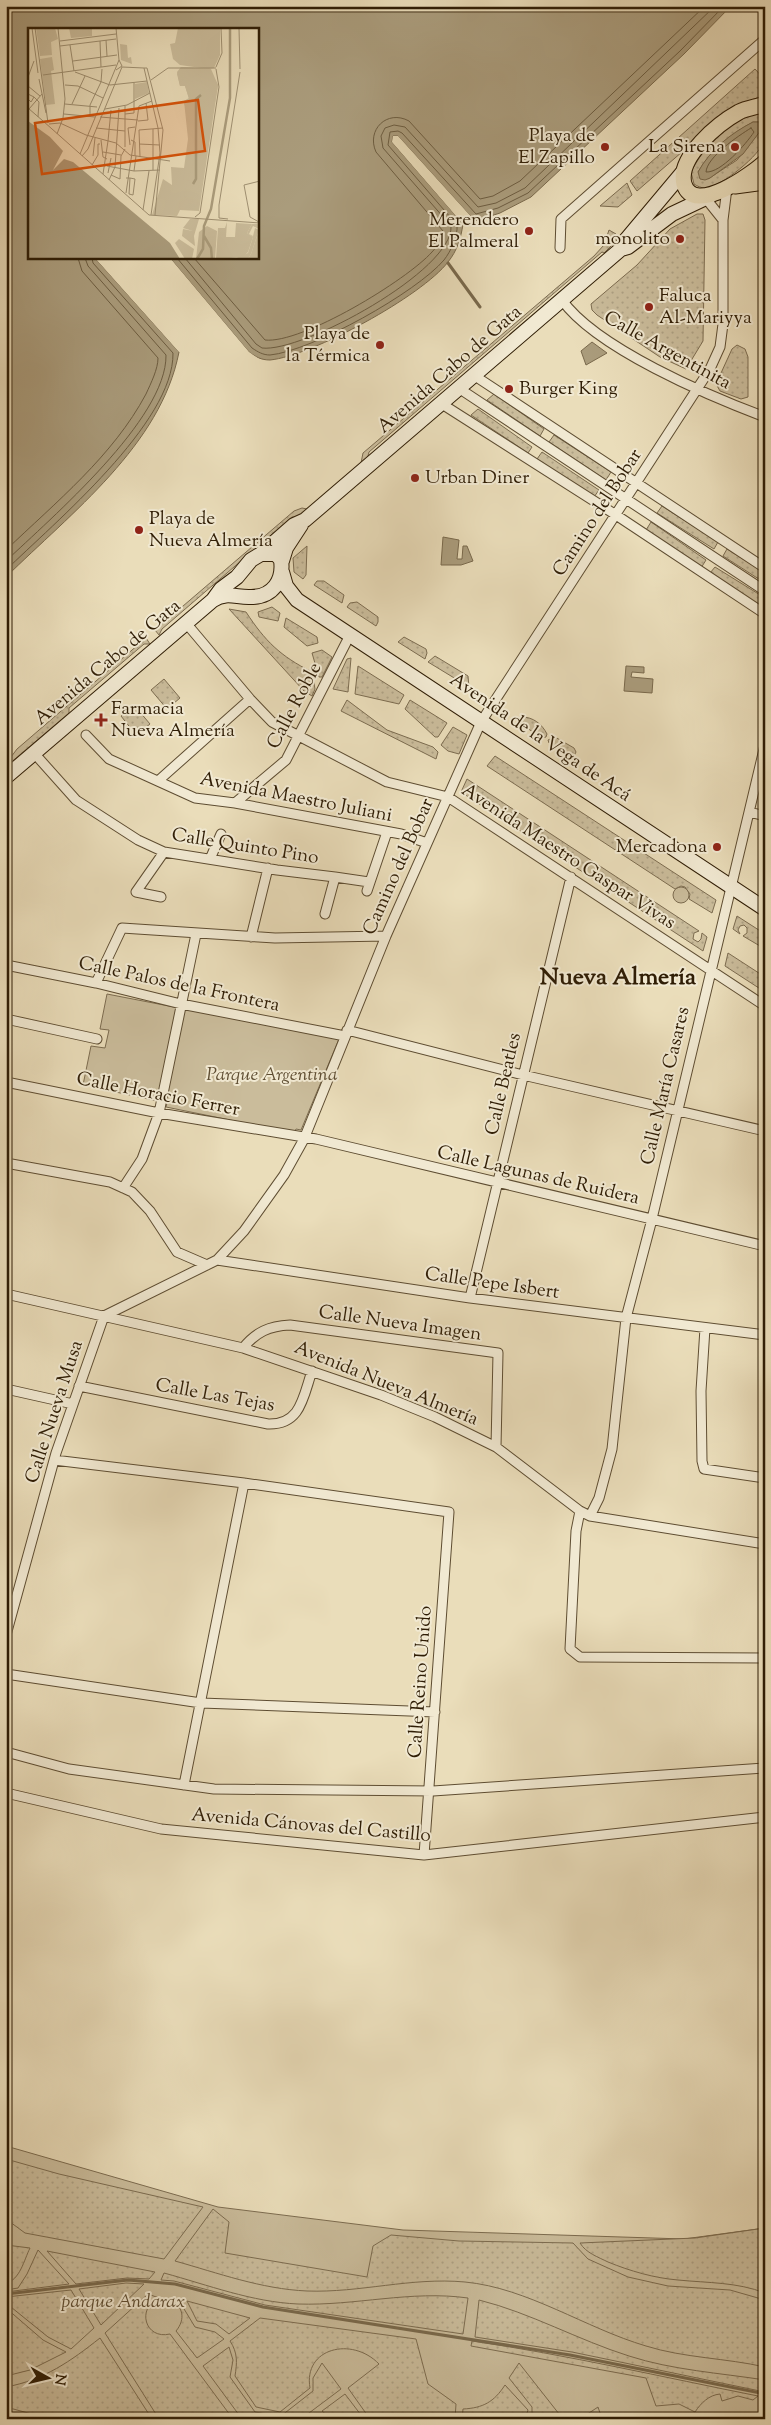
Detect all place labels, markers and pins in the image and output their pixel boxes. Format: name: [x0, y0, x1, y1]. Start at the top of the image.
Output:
place label: Playa de El Zapillo: [518, 123, 595, 172]
place label: La Sirena: [648, 134, 725, 161]
marker: Playa de El Zapillo: [599, 141, 611, 153]
marker: La Sirena: [729, 141, 741, 153]
place label: Merendero El Palmeral: [428, 207, 519, 256]
marker: Merendero El Palmeral: [523, 225, 535, 237]
place label: monolito: [595, 226, 670, 253]
marker: monolito: [674, 233, 686, 245]
place label: Faluca Al-Mariyya: [659, 283, 752, 332]
marker: Faluca Al-Mariyya: [643, 301, 655, 313]
place label: Playa de la Térmica: [286, 321, 370, 370]
marker: Playa de la Térmica: [374, 339, 386, 351]
place label: Burger King: [519, 376, 618, 403]
marker: Burger King: [503, 383, 515, 395]
place label: Urban Diner: [425, 465, 529, 492]
marker: Urban Diner: [409, 472, 421, 484]
place label: Playa de Nueva Almería: [149, 506, 273, 555]
marker: Playa de Nueva Almería: [133, 524, 145, 536]
place label: Farmacia Nueva Almería: [111, 696, 235, 745]
marker: Farmacia Nueva Almería: [95, 714, 107, 726]
place label: Mercadona: [616, 834, 707, 861]
marker: Mercadona: [711, 841, 723, 853]

